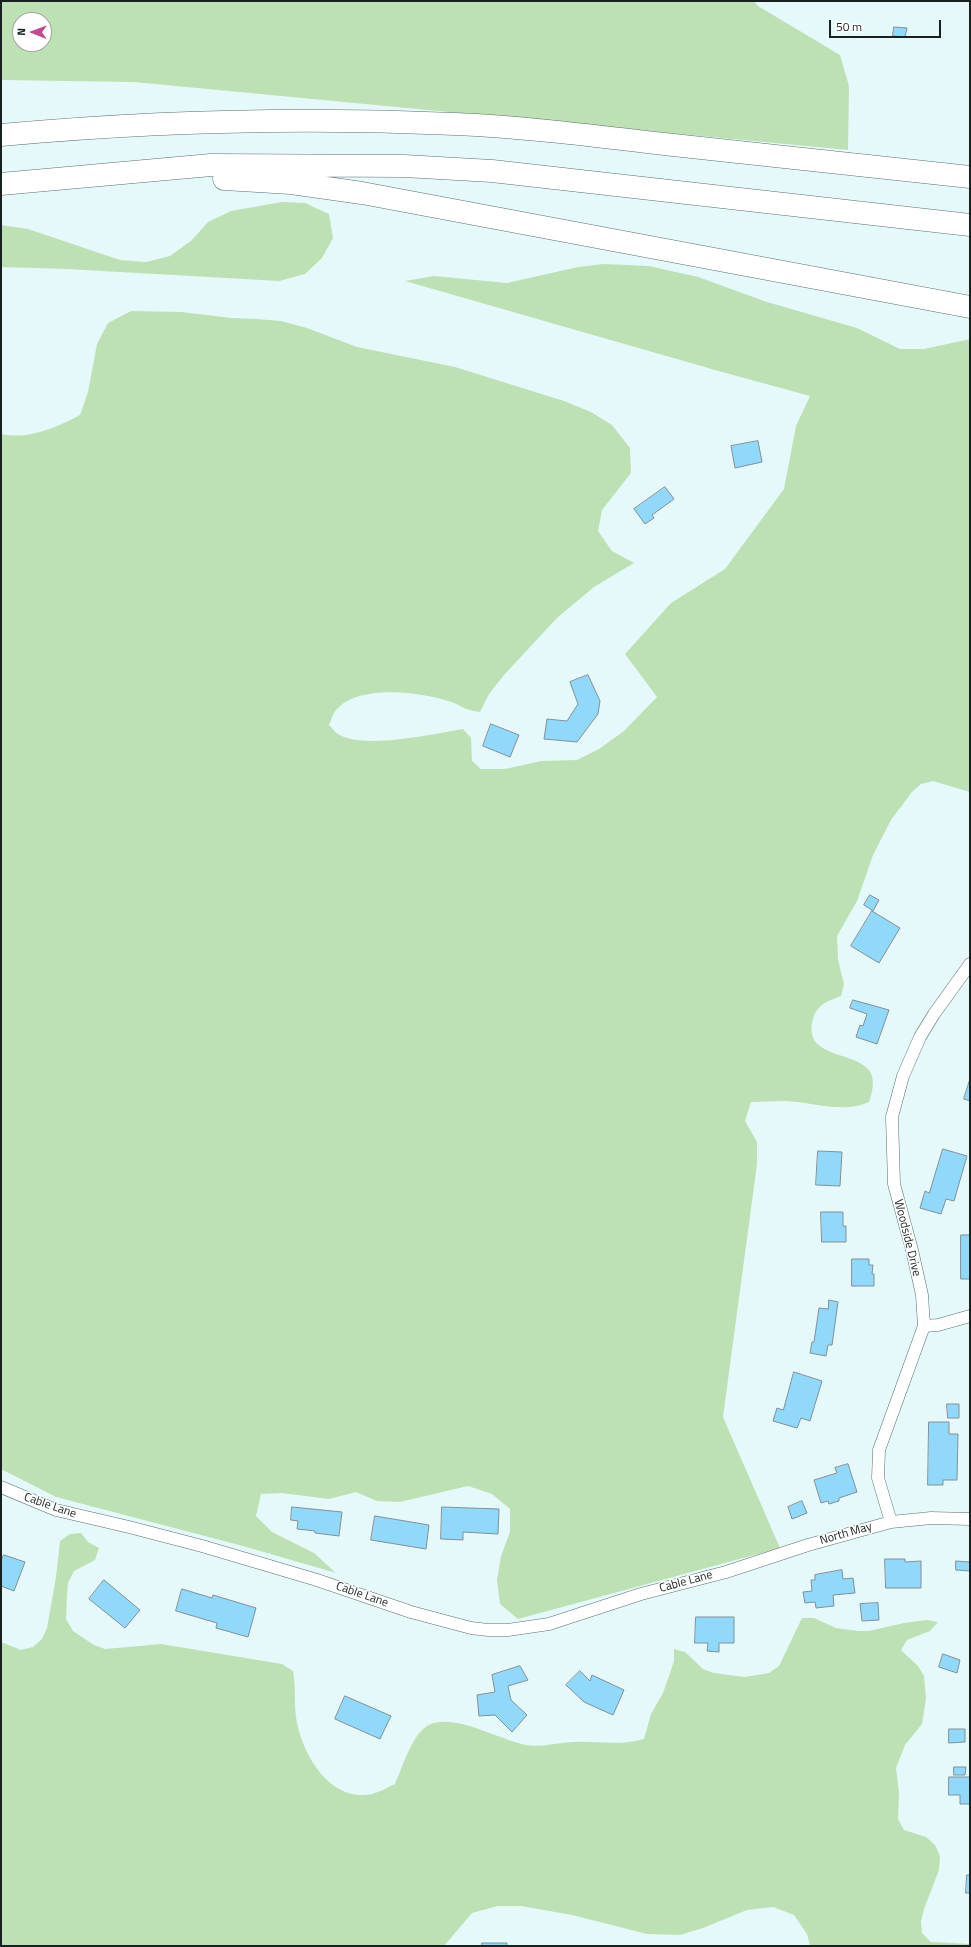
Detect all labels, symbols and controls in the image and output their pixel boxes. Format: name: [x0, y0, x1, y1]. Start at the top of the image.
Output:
north arrow: [12, 12, 52, 52]
scale bar: [831, 12, 943, 38]
text: 50 m: [836, 17, 862, 36]
text: N: [13, 28, 29, 36]
street label: Woodside Drive: [890, 1198, 924, 1278]
street label: Cable Lane: [22, 1490, 78, 1522]
street label: North May: [818, 1520, 874, 1548]
street label: Cable Lane: [658, 1568, 714, 1596]
street label: Cable Lane: [334, 1579, 390, 1611]

